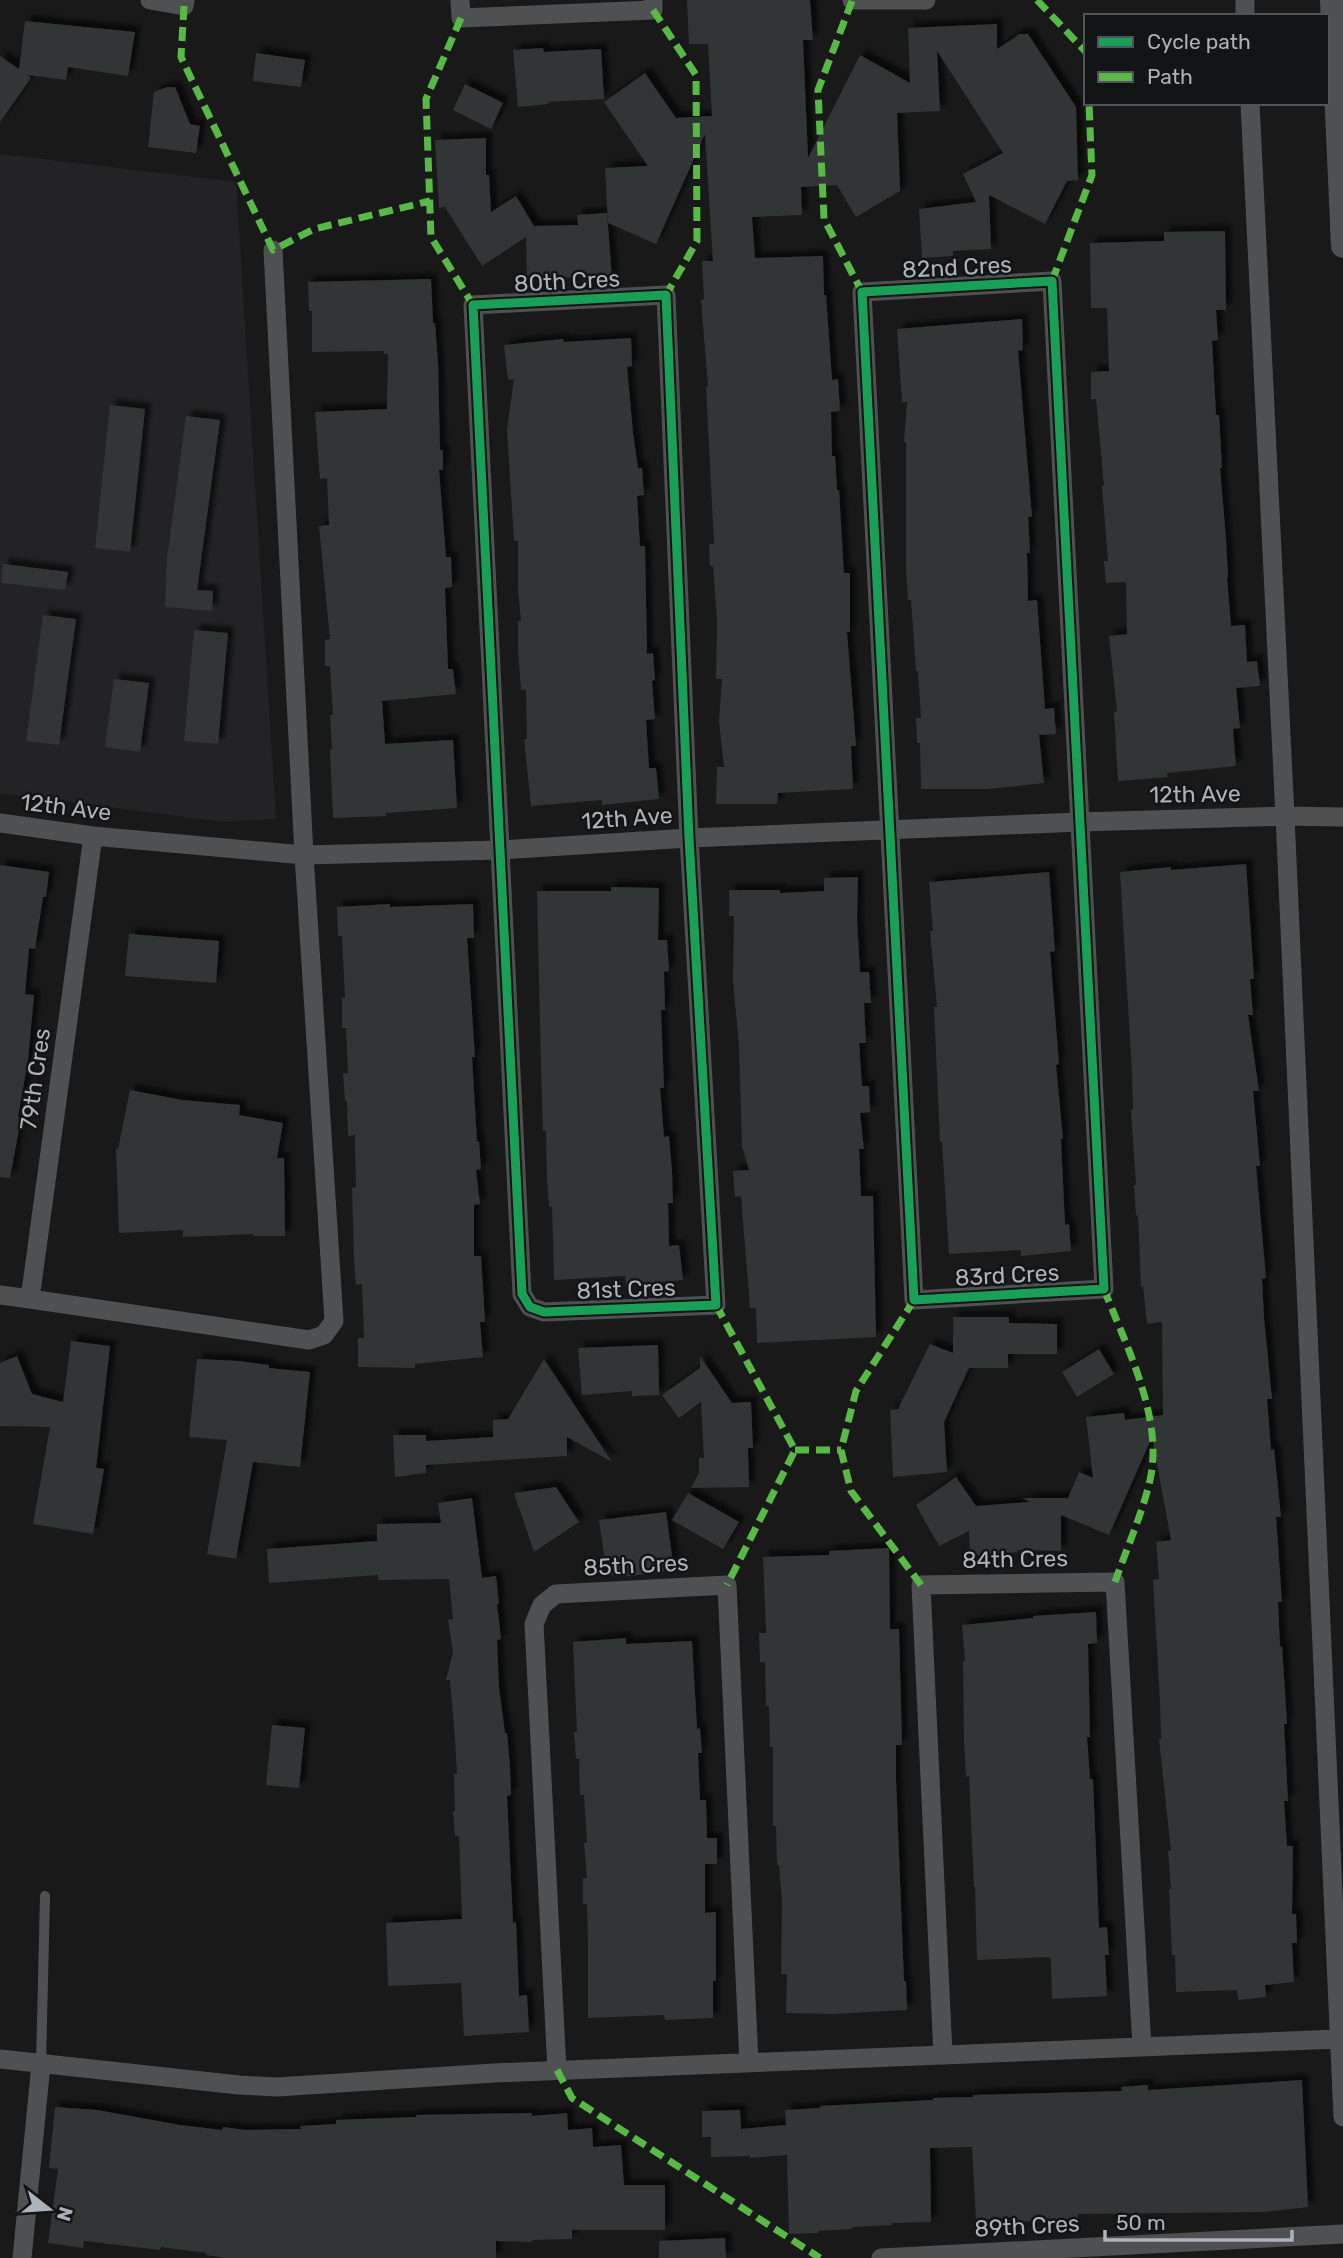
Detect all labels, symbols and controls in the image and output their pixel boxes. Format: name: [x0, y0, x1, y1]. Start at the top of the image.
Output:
legend: [1084, 14, 1329, 105]
text: Cycle path: [1147, 29, 1251, 54]
text: Path: [1147, 64, 1193, 89]
street label: 82nd Cres: [901, 250, 1013, 284]
street label: 80th Cres: [513, 264, 621, 298]
street label: 12th Ave: [1149, 779, 1241, 809]
street label: 12th Ave: [19, 788, 113, 826]
street label: 12th Ave: [581, 801, 673, 835]
street label: 79th Cres: [14, 1026, 56, 1132]
street label: 83rd Cres: [954, 1258, 1060, 1292]
street label: 81st Cres: [576, 1273, 676, 1305]
street label: 84th Cres: [962, 1544, 1068, 1574]
street label: 85th Cres: [583, 1548, 689, 1582]
north arrow: [14, 2174, 84, 2244]
scale bar: [1105, 2198, 1292, 2242]
text: N: [52, 2204, 78, 2224]
street label: 89th Cres: [974, 2209, 1080, 2243]
text: 50 m: [1116, 2210, 1166, 2235]

